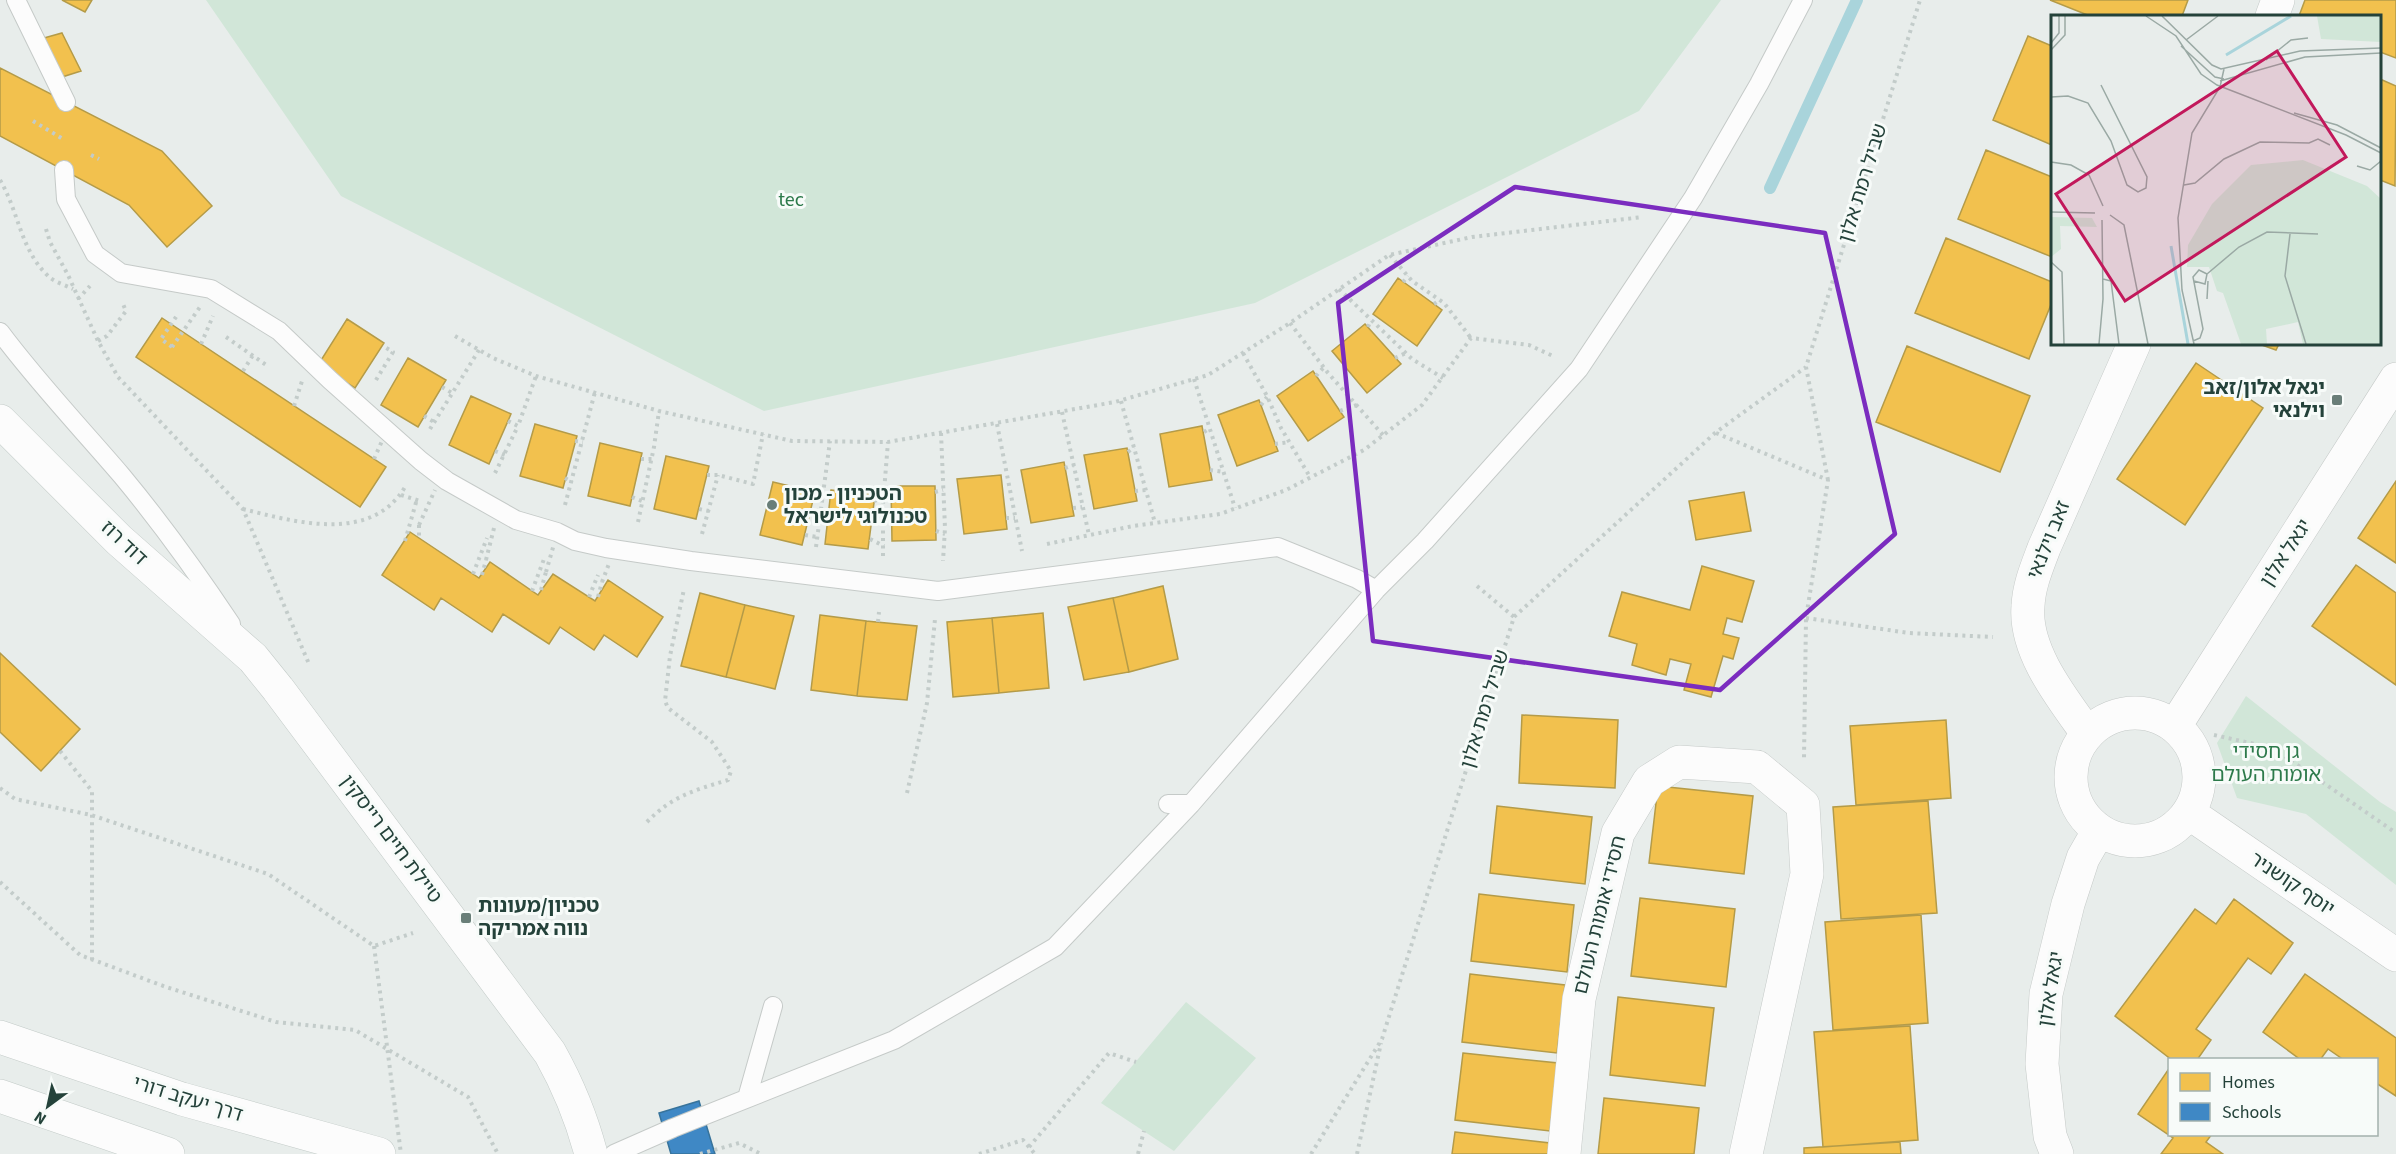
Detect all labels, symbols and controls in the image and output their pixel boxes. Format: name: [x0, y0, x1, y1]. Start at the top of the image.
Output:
inset map: [2051, 15, 2381, 345]
street label: שביל רמת אלון: [1832, 120, 1894, 246]
park label: tec: [778, 186, 804, 214]
place label: יגאל אלון/זאב וילנאי: [2203, 374, 2325, 425]
marker: יגאל אלון/זאב וילנאי: [2330, 393, 2344, 407]
place label: הטכניון - מכון טכנולוגי לישראל: [784, 480, 927, 531]
street label: זאב וילנאי: [2021, 496, 2077, 584]
marker: הטכניון - מכון טכנולוגי לישראל: [765, 498, 779, 512]
street label: דוד רוז: [94, 514, 154, 572]
street label: יגאל אלון: [2254, 514, 2318, 592]
street label: שביל רמת אלון: [1454, 646, 1516, 772]
park label: גן חסידי אומות העולם: [2211, 738, 2321, 789]
street label: טיילת חיים רייסקין: [333, 769, 449, 909]
street label: חסידי אומות העולם: [1567, 833, 1633, 997]
street label: יוסף קושניר: [2244, 845, 2340, 923]
place label: טכניון/מעונות נווה אמריקה: [478, 892, 599, 943]
marker: טכניון/מעונות נווה אמריקה: [459, 911, 473, 925]
street label: יגאל אלון: [2031, 949, 2071, 1029]
legend: [2168, 1058, 2378, 1136]
street label: דרך יעקב דורי: [129, 1069, 247, 1129]
text: Homes: [2222, 1070, 2275, 1095]
north arrow: [18, 1076, 78, 1136]
text: Schools: [2222, 1100, 2281, 1125]
text: N: [30, 1106, 51, 1130]

